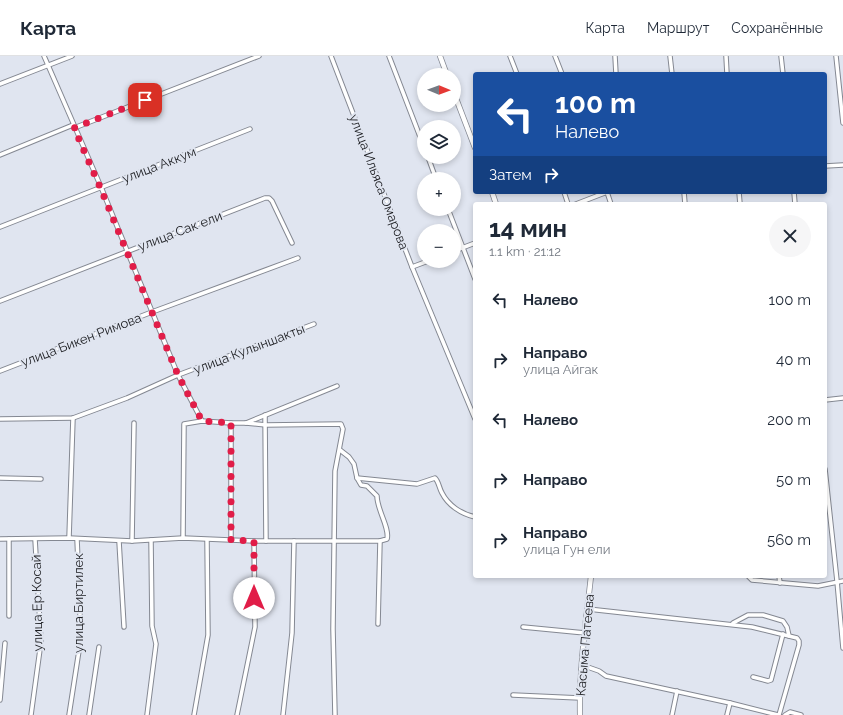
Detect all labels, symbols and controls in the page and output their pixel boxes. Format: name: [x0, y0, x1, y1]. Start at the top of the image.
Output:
text: Карта: [20, 17, 76, 39]
text: Карта: [586, 20, 625, 36]
text: Маршрут: [647, 20, 709, 36]
text: Сохранённые: [731, 20, 823, 36]
north arrow: [417, 68, 461, 112]
map controls: [417, 68, 461, 268]
pin: [128, 83, 162, 117]
text: 100 m: [555, 87, 636, 120]
icon: left: [489, 88, 541, 140]
icon: arrive: [134, 89, 156, 111]
street label: улица Ильяса Омарова: [346, 112, 412, 252]
button: layers: [417, 120, 461, 164]
text: Налево: [555, 121, 619, 142]
street label: улица Аккум: [120, 144, 198, 186]
icon: right: [540, 164, 562, 186]
text: Затем: [489, 166, 532, 184]
button: +: [417, 172, 461, 216]
street label: улица Сак ели: [136, 208, 224, 254]
text: 14 мин: [489, 214, 567, 243]
button: close: [769, 215, 811, 257]
button: −: [417, 224, 461, 268]
text: 1.1 km · 21:12: [489, 244, 561, 259]
icon: left: [489, 289, 511, 311]
text: Налево: [523, 291, 578, 309]
text: 100 m: [769, 291, 811, 309]
street label: улица Бикен Римова: [19, 310, 143, 370]
street label: улица Кулыншакты: [191, 321, 307, 377]
text: Направо: [523, 344, 587, 362]
icon: right: [489, 349, 511, 371]
text: 40 m: [776, 351, 811, 369]
text: улица Айгак: [523, 362, 598, 377]
icon: left: [489, 409, 511, 431]
text: Налево: [523, 411, 578, 429]
text: 200 m: [767, 411, 811, 429]
icon: right: [489, 469, 511, 491]
text: Направо: [523, 471, 587, 489]
text: 50 m: [776, 471, 811, 489]
text: Направо: [523, 524, 587, 542]
icon: right: [489, 529, 511, 551]
text: 560 m: [767, 531, 811, 549]
text: улица Гун ели: [523, 542, 611, 557]
street label: улица Биртилек: [71, 553, 86, 653]
street label: улица Ер Косай: [29, 554, 45, 652]
position arrow: [233, 577, 275, 619]
street label: Касыма Патеева: [573, 593, 597, 697]

